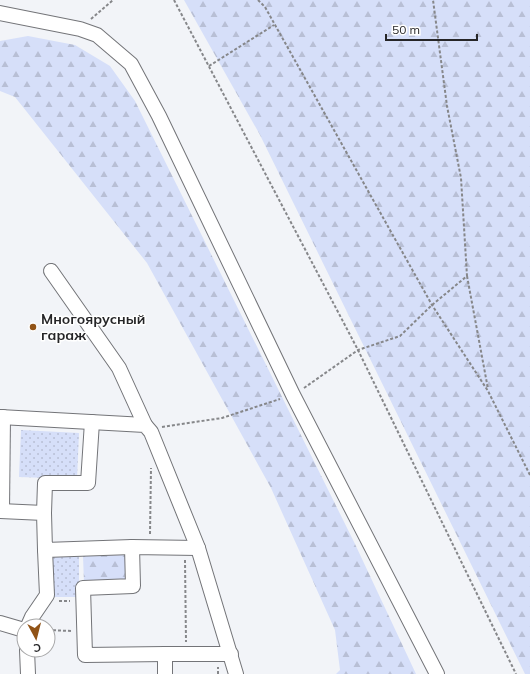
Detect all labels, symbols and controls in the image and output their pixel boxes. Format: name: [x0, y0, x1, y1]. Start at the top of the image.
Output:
scale bar: [386, 16, 477, 42]
text: 50 m: [392, 22, 420, 37]
place label: Многоярусный гараж: [41, 310, 145, 344]
marker: Многоярусный гараж: [28, 322, 38, 332]
north arrow: [16, 618, 56, 658]
text: С: [32, 641, 42, 655]

